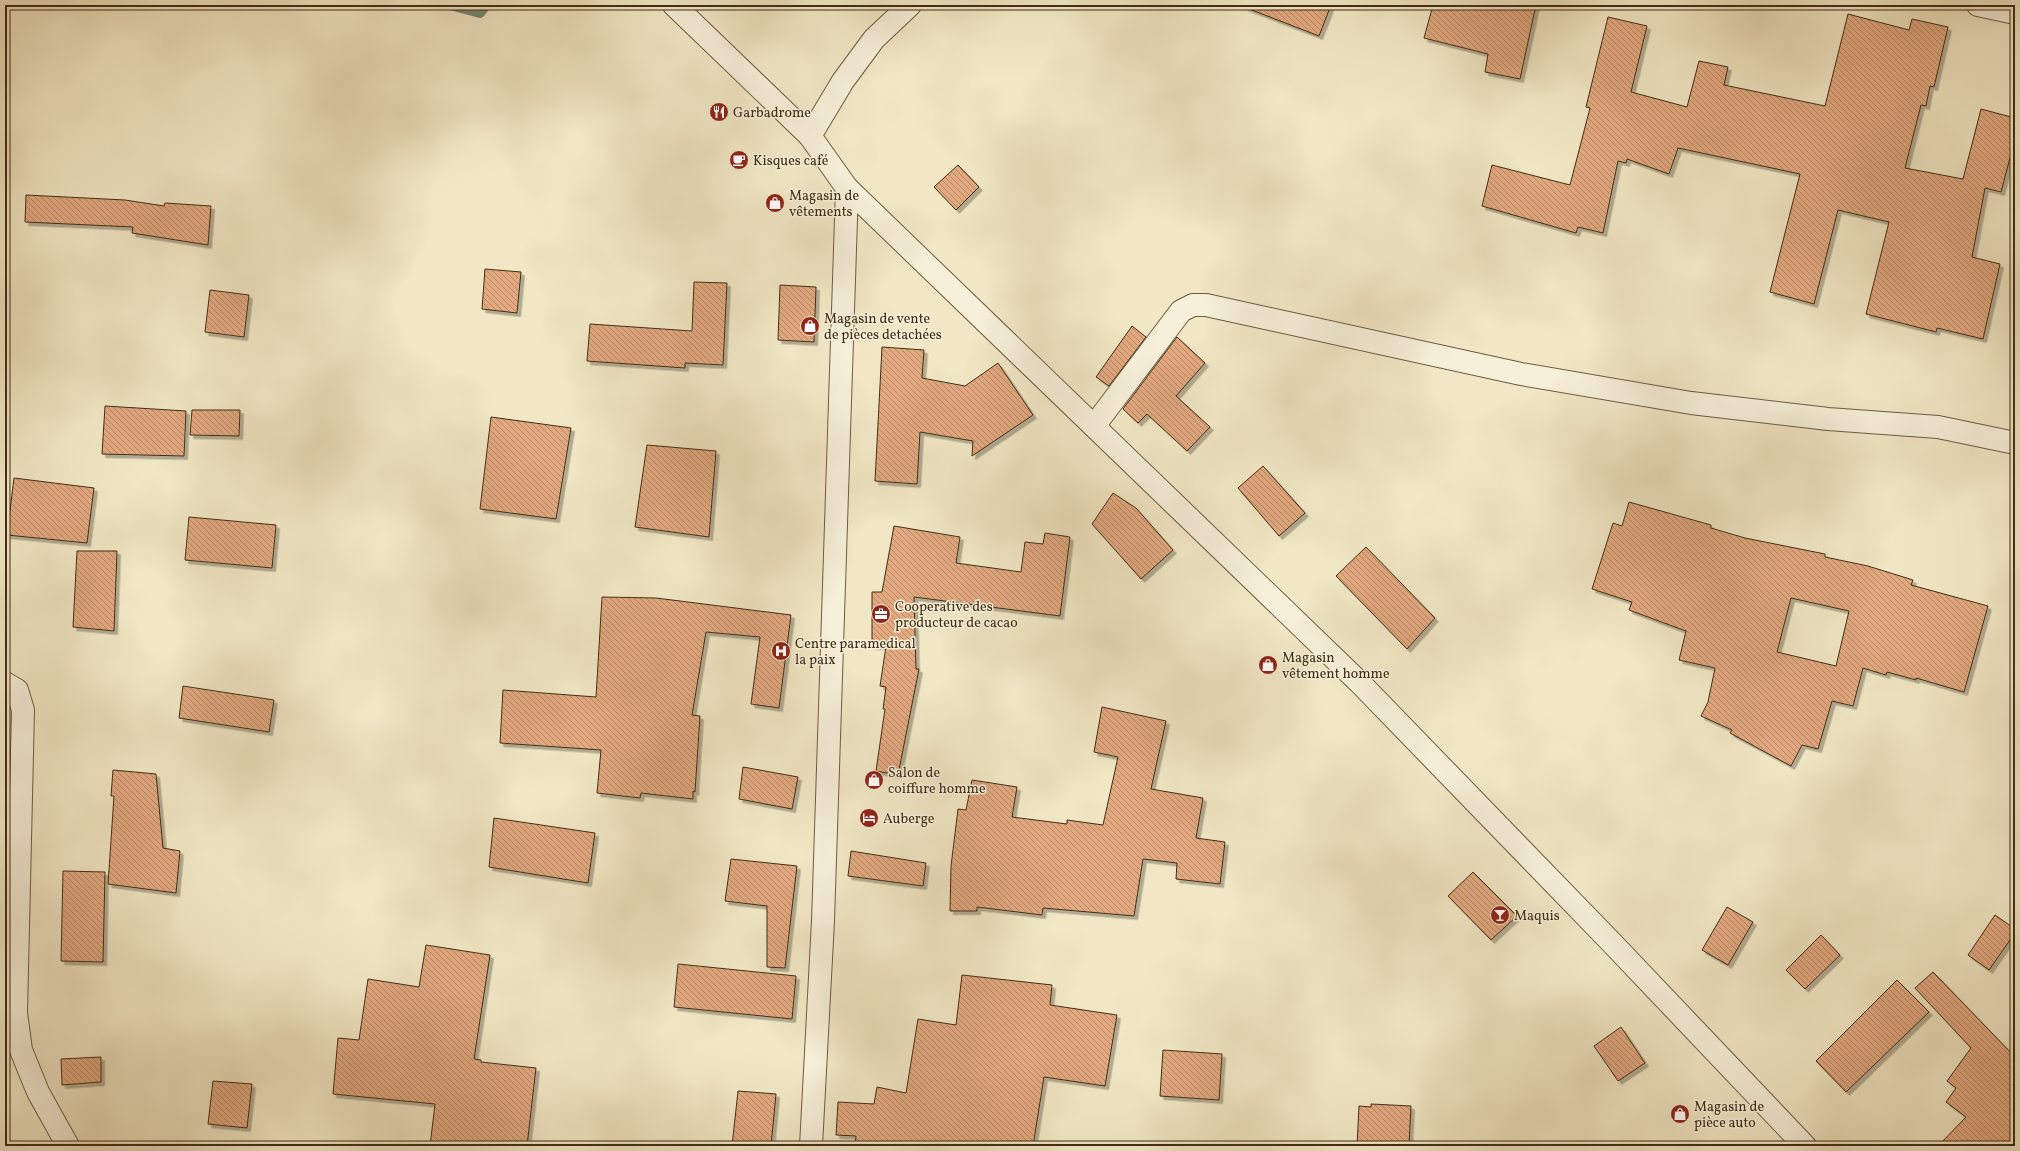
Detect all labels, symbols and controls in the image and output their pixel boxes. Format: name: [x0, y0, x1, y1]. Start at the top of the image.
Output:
restaurant icon: Garbadrome: [708, 101, 730, 123]
place label: Garbadrome: [733, 104, 811, 123]
cafe icon: Kisques café: [728, 149, 750, 171]
place label: Kisques café: [753, 152, 829, 171]
place label: Magasin de vêtements: [789, 187, 859, 222]
shop icon: Magasin de vêtements: [764, 192, 786, 214]
place label: Magasin de vente de pièces detachées: [824, 310, 942, 345]
shop icon: Magasin de vente de pièces detachées: [799, 315, 821, 337]
place label: Cooperative des producteur de cacao: [895, 598, 1018, 633]
office icon: Cooperative des producteur de cacao: [870, 603, 892, 625]
place label: Centre paramedical la paix: [795, 635, 916, 670]
hospital icon: Centre paramedical la paix: [770, 640, 792, 662]
place label: Magasin vêtement homme: [1282, 649, 1390, 684]
shop icon: Magasin vêtement homme: [1257, 654, 1279, 676]
place label: Salon de coiffure homme: [888, 764, 986, 799]
shop icon: Salon de coiffure homme: [863, 769, 885, 791]
hotel icon: Auberge: [858, 807, 880, 829]
place label: Auberge: [883, 810, 935, 829]
bar icon: Maquis: [1489, 904, 1511, 926]
place label: Maquis: [1514, 907, 1560, 926]
place label: Magasin de pièce auto: [1694, 1098, 1764, 1133]
shop icon: Magasin de pièce auto: [1669, 1103, 1691, 1125]

